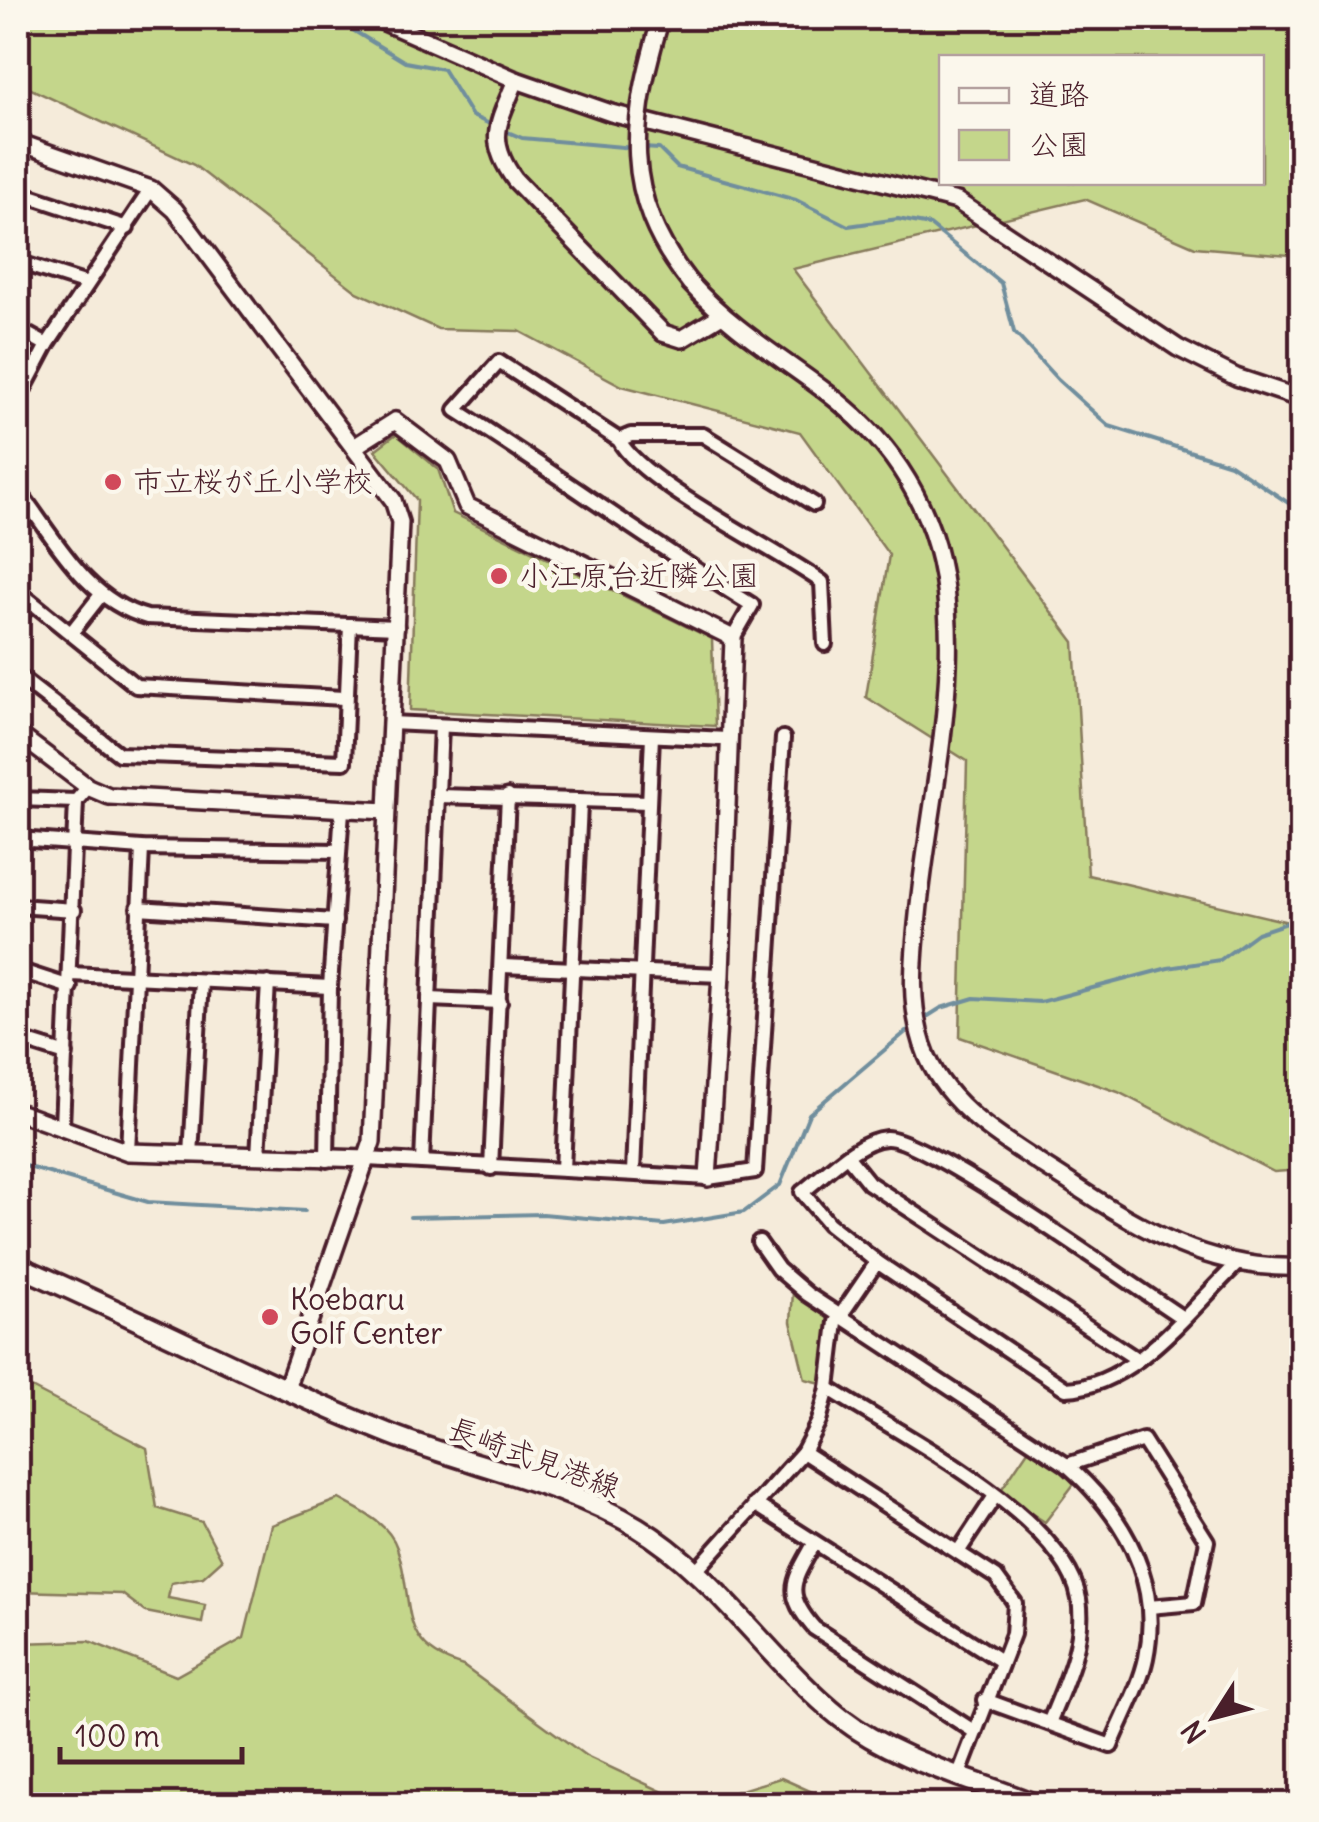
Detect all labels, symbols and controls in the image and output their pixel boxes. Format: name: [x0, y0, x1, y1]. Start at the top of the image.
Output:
legend: [939, 55, 1264, 185]
text: 道路: [1029, 75, 1089, 113]
text: 公園: [1029, 125, 1089, 163]
place label: 市立桜が丘小学校: [133, 462, 373, 500]
marker: 市立桜が丘小学校: [102, 471, 124, 493]
place label: 小江原台近隣公園: [519, 556, 759, 594]
marker: 小江原台近隣公園: [488, 565, 510, 587]
place label: Koebaru Golf Center: [290, 1280, 443, 1352]
marker: Koebaru Golf Center: [259, 1306, 281, 1328]
street label: 長崎式見港線: [443, 1408, 625, 1506]
north arrow: [1164, 1667, 1264, 1767]
scale bar: [60, 1702, 242, 1764]
text: N: [1174, 1713, 1214, 1750]
text: 100 m: [75, 1717, 160, 1755]

